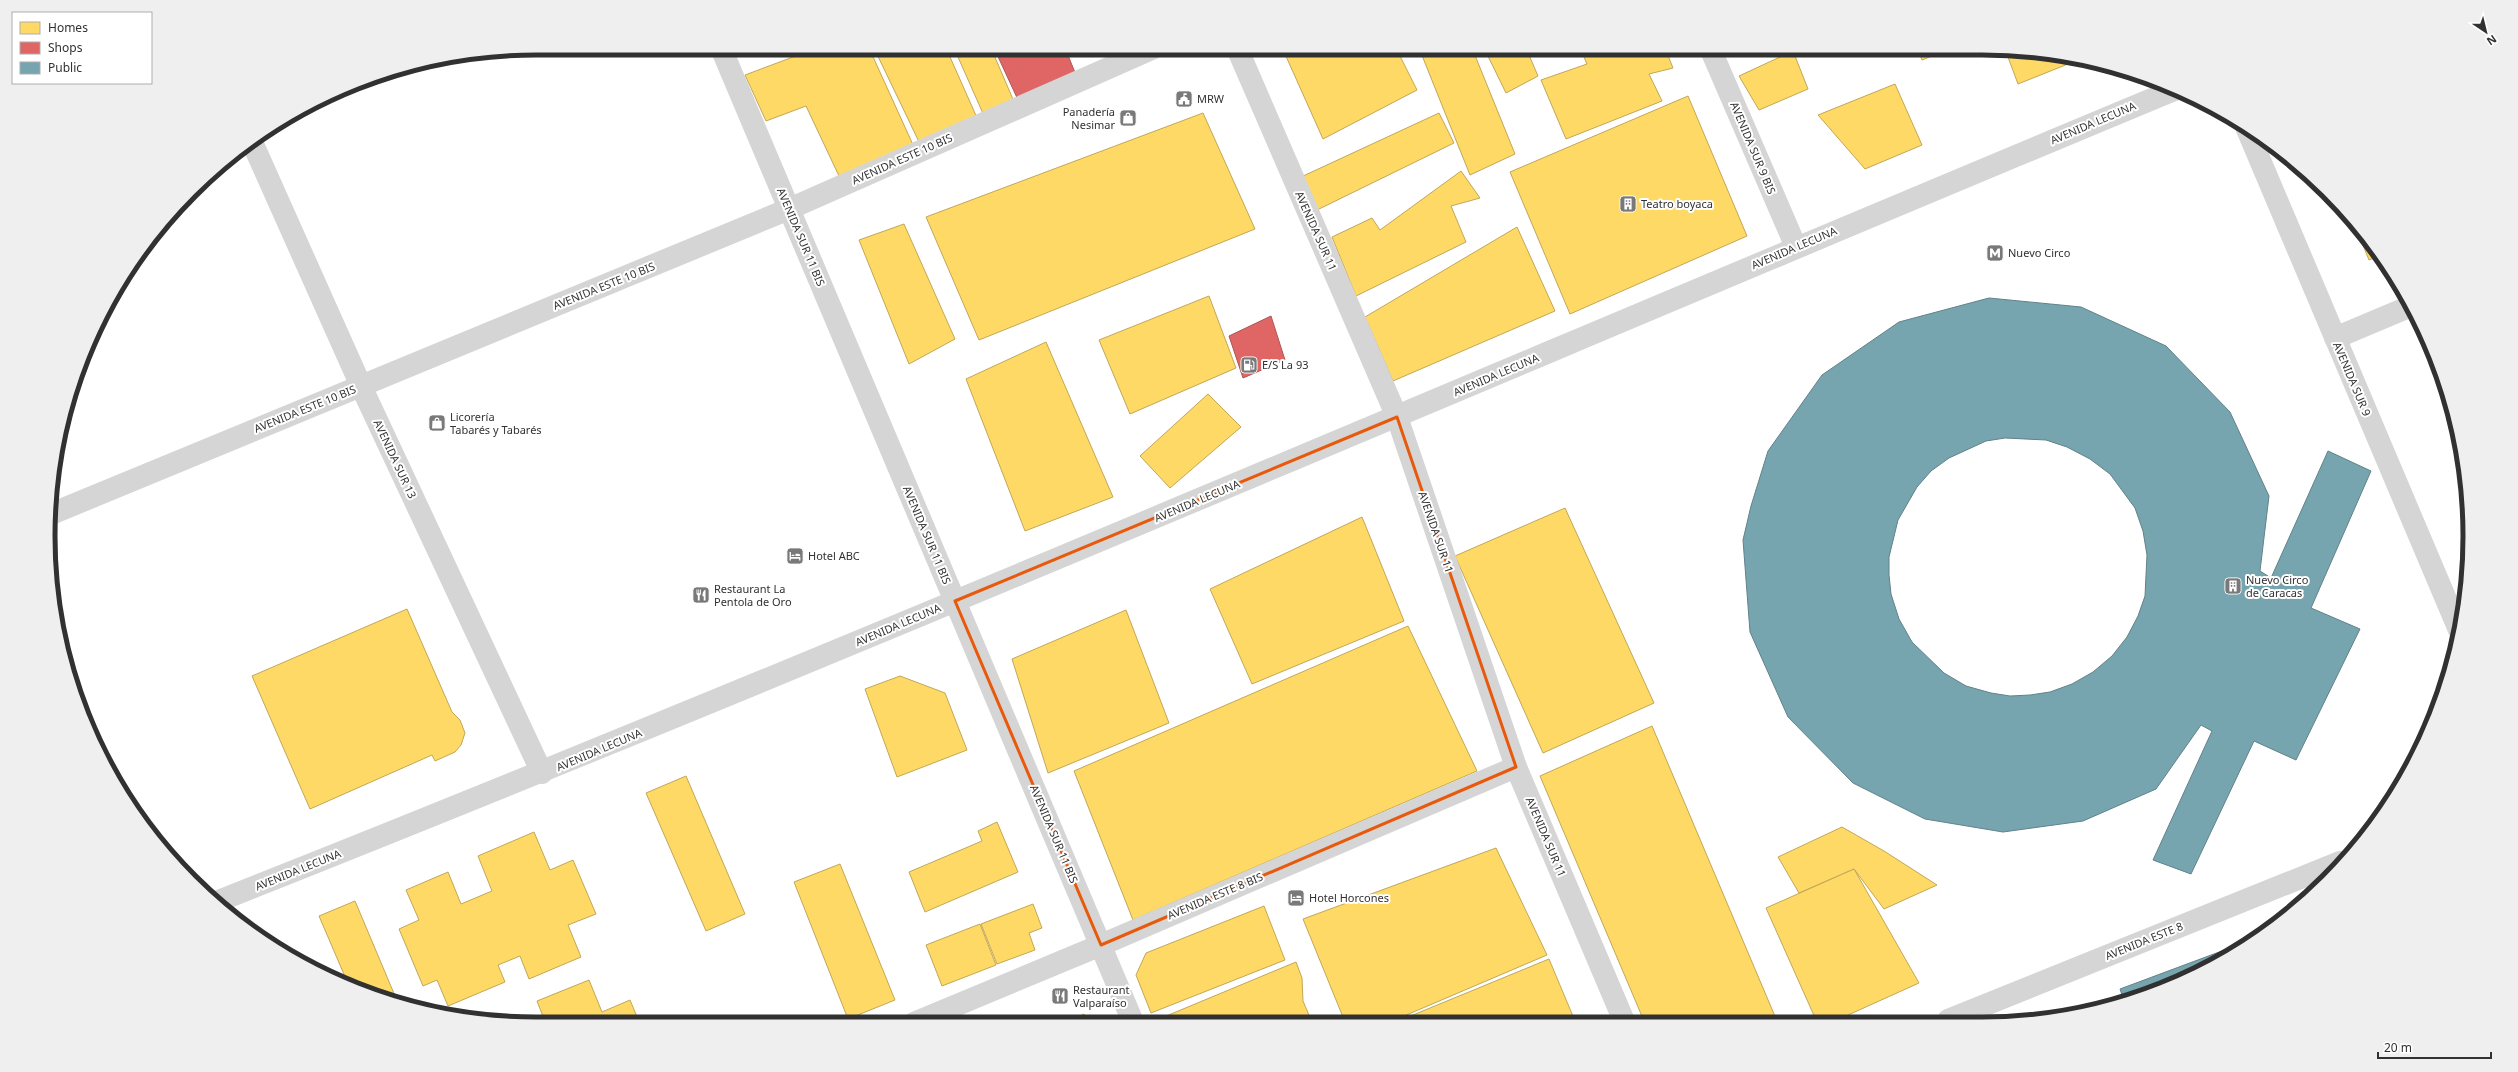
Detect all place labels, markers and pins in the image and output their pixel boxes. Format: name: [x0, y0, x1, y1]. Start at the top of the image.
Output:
public building icon: MRW: [1174, 89, 1194, 109]
place label: MRW: [1197, 91, 1225, 106]
place label: Panadería Nesimar: [1063, 104, 1115, 132]
shop icon: Panadería Nesimar: [1118, 108, 1138, 128]
building icon: Teatro boyaca: [1618, 194, 1638, 214]
place label: Teatro boyaca: [1641, 196, 1713, 211]
metro station icon: Nuevo Circo: [1985, 243, 2005, 263]
place label: Nuevo Circo: [2008, 245, 2071, 260]
fuel station icon: E/S La 93: [1239, 355, 1259, 375]
place label: E/S La 93: [1262, 357, 1309, 372]
place label: Licorería Tabarés y Tabarés: [450, 409, 542, 437]
shop icon: Licorería Tabarés y Tabarés: [427, 413, 447, 433]
hotel icon: Hotel ABC: [785, 546, 805, 566]
place label: Hotel ABC: [808, 548, 860, 563]
place label: Nuevo Circo de Caracas: [2246, 572, 2309, 600]
building icon: Nuevo Circo de Caracas: [2223, 576, 2243, 596]
place label: Restaurant La Pentola de Oro: [714, 581, 792, 609]
restaurant icon: Restaurant La Pentola de Oro: [691, 585, 711, 605]
hotel icon: Hotel Horcones: [1286, 888, 1306, 908]
place label: Hotel Horcones: [1309, 890, 1389, 905]
place label: Restaurant Valparaíso: [1073, 982, 1130, 1010]
restaurant icon: Restaurant Valparaíso: [1050, 986, 1070, 1006]

